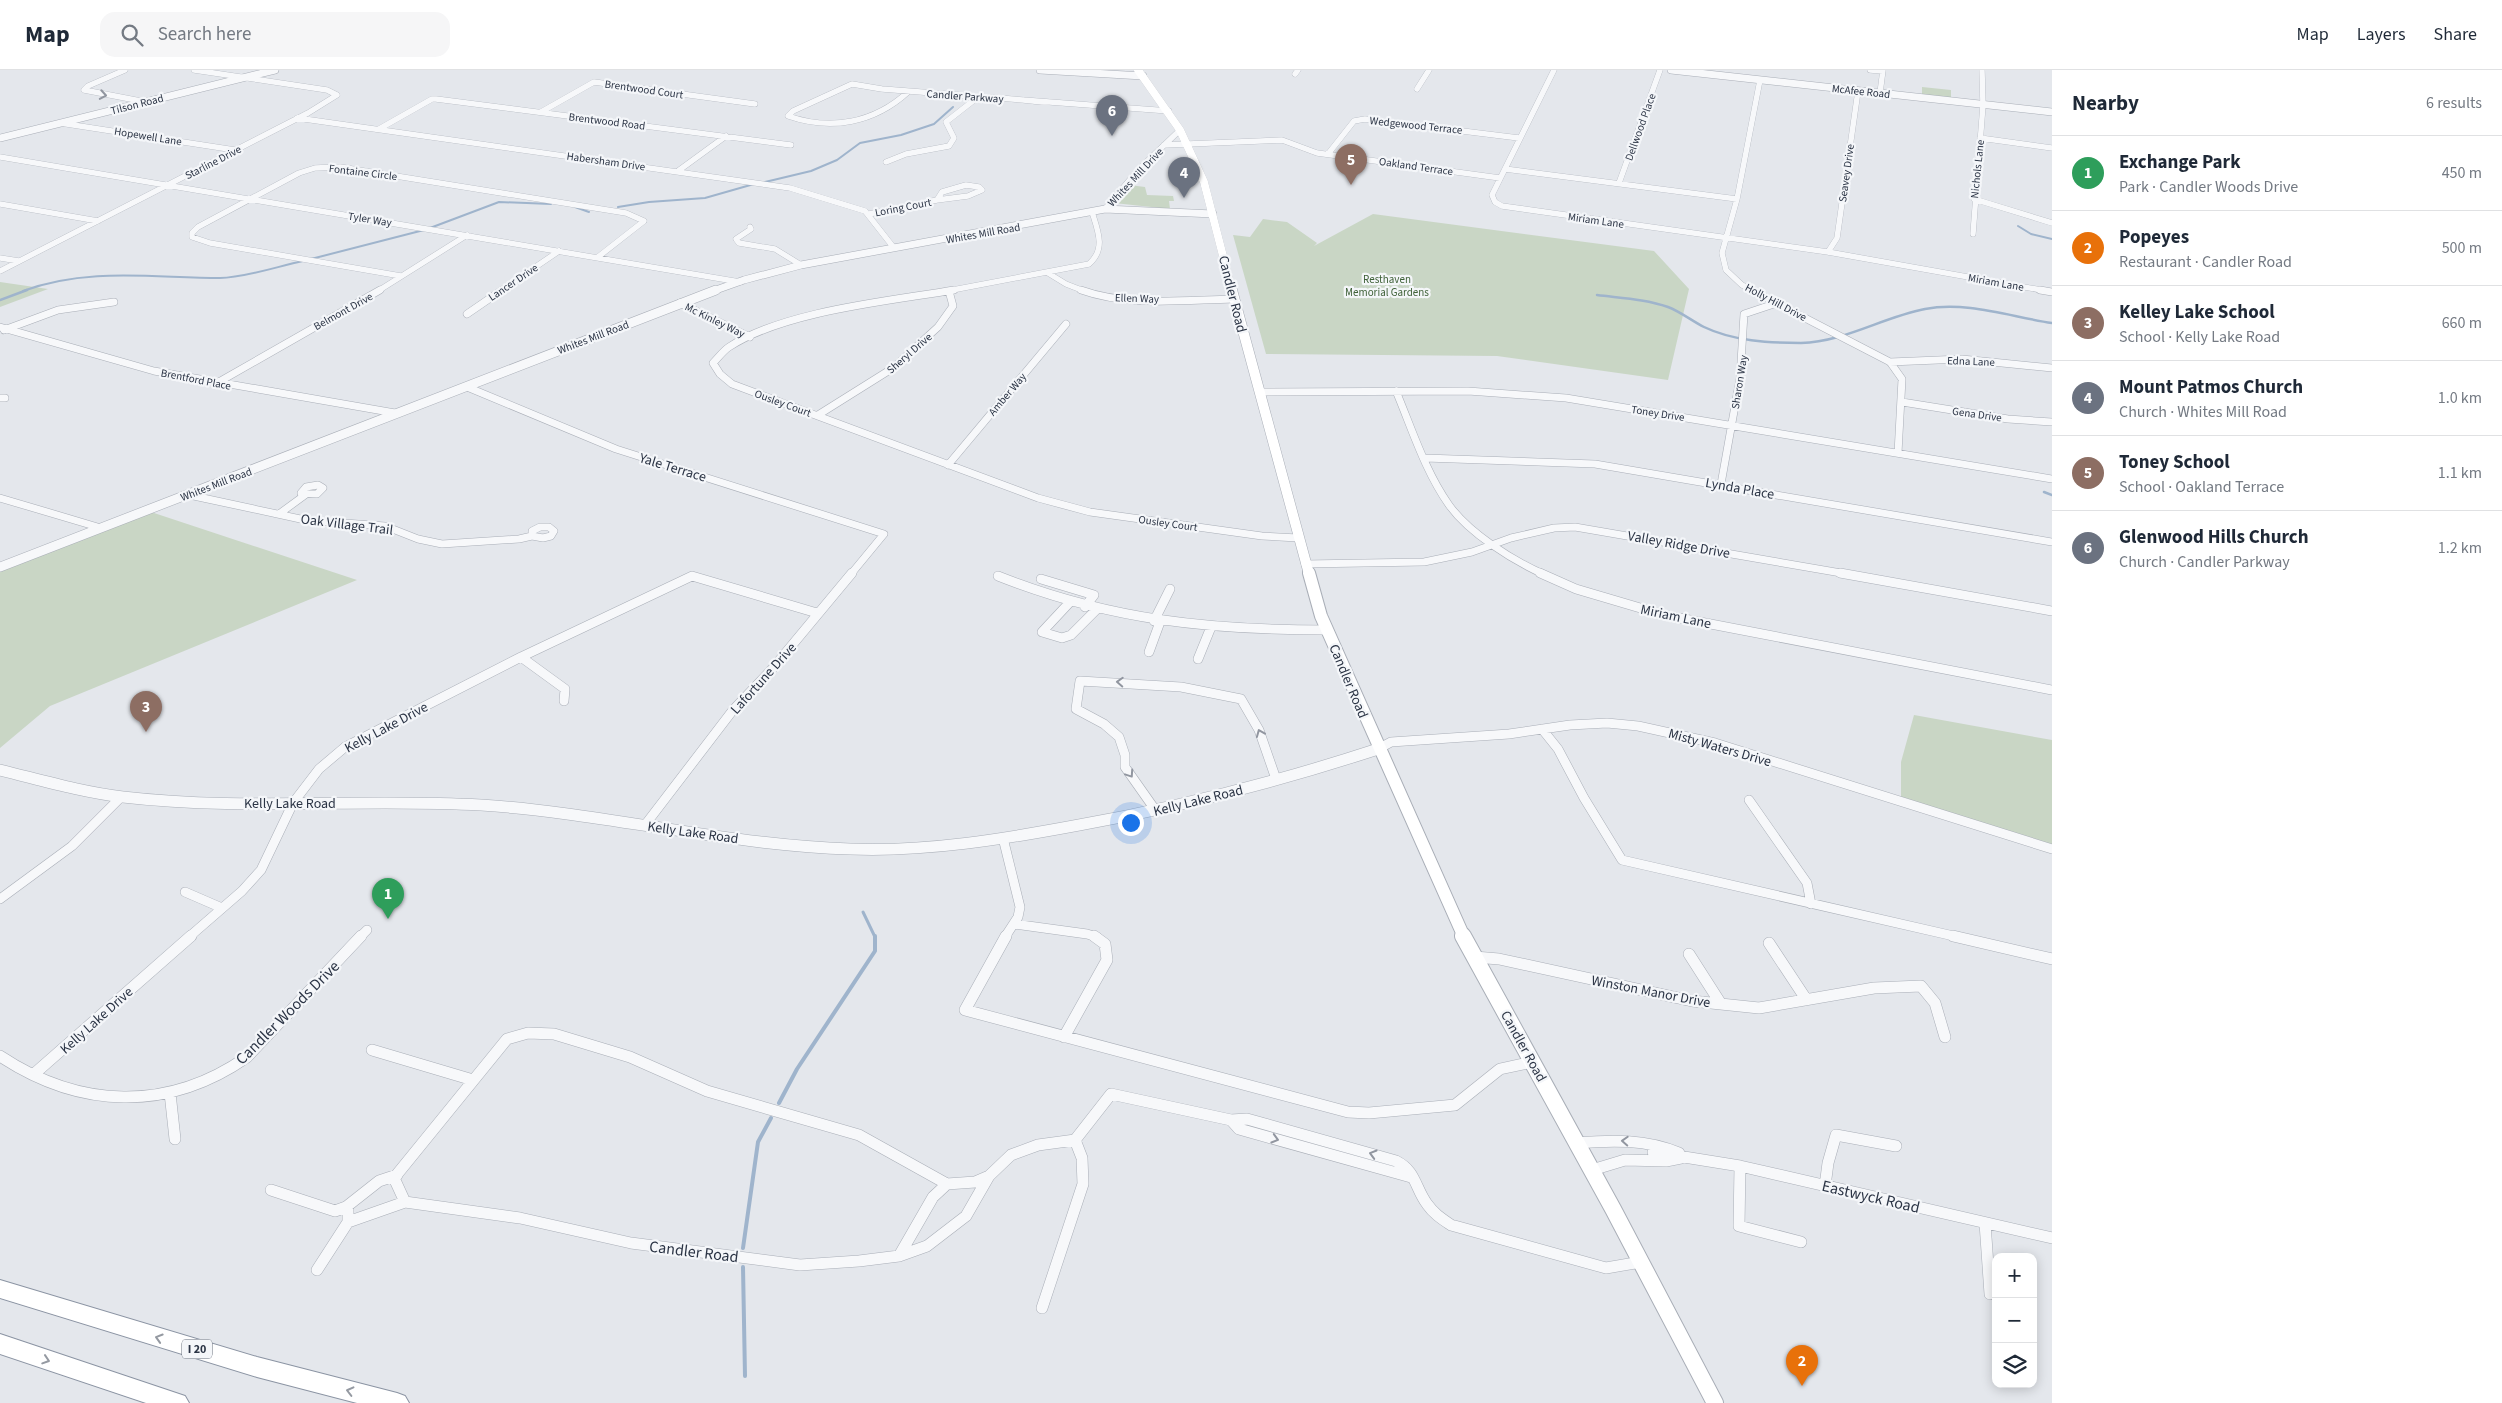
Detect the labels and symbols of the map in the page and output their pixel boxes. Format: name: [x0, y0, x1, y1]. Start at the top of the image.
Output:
street label: Brentwood Court: [604, 77, 684, 102]
street label: McAfee Road: [1831, 81, 1891, 102]
street label: Candler Parkway: [926, 86, 1004, 107]
one-way arrow: [99, 89, 108, 99]
street label: Tilson Road: [109, 91, 165, 118]
street label: Dellwood Place: [1621, 91, 1660, 163]
pin: 6: [1096, 95, 1128, 136]
street label: Brentwood Road: [568, 109, 646, 134]
street label: Wedgewood Terrace: [1369, 113, 1464, 138]
street label: Hopewell Lane: [113, 124, 183, 149]
street label: Nichols Lane: [1967, 139, 1988, 199]
street label: Starline Drive: [182, 142, 245, 183]
street label: Seavey Drive: [1835, 143, 1858, 203]
street label: Whites Mill Drive: [1104, 144, 1167, 210]
pin: 5: [1335, 144, 1367, 185]
street label: Habersham Drive: [566, 149, 647, 175]
street label: Oakland Terrace: [1378, 154, 1455, 179]
pin: 4: [1168, 157, 1200, 198]
street label: Fontaine Circle: [328, 161, 398, 184]
street label: Loring Court: [874, 195, 933, 220]
street label: Tyler Way: [347, 209, 393, 230]
street label: Miriam Lane: [1567, 209, 1625, 232]
street label: Whites Mill Road: [945, 220, 1021, 247]
street label: Candler Road: [1213, 254, 1251, 335]
street label: Lancer Drive: [485, 260, 542, 305]
street label: Miriam Lane: [1967, 270, 2026, 295]
park label: Resthaven Memorial Gardens: [1345, 272, 1429, 300]
street label: Holly Hill Drive: [1742, 280, 1810, 325]
street label: Belmont Drive: [311, 289, 376, 334]
street label: Ellen Way: [1115, 290, 1159, 307]
street label: Mc Kinley Way: [682, 299, 747, 341]
street label: Whites Mill Road: [555, 317, 631, 358]
street label: Sheryl Drive: [883, 329, 936, 377]
street label: Edna Lane: [1947, 353, 1996, 370]
street label: Sharon Way: [1728, 354, 1751, 410]
street label: Brentford Place: [160, 365, 233, 394]
street label: Amber Way: [985, 370, 1030, 419]
street label: Ousley Court: [752, 386, 814, 421]
street label: Toney Drive: [1630, 402, 1686, 425]
street label: Gena Drive: [1951, 404, 2003, 425]
street label: Yale Terrace: [636, 448, 709, 488]
street label: Whites Mill Road: [178, 464, 254, 505]
street label: Lynda Place: [1704, 473, 1776, 505]
street label: Oak Village Trail: [300, 509, 395, 541]
street label: Ousley Court: [1138, 512, 1199, 535]
street label: Valley Ridge Drive: [1626, 526, 1732, 564]
street label: Miriam Lane: [1639, 600, 1713, 634]
street label: Lafortune Drive: [726, 638, 801, 719]
street label: Candler Road: [1323, 641, 1373, 722]
one-way arrow: [1115, 676, 1123, 687]
pin: 3: [130, 691, 162, 732]
street label: Kelly Lake Drive: [341, 697, 432, 758]
street label: Misty Waters Drive: [1666, 724, 1774, 772]
one-way arrow: [1256, 730, 1266, 738]
one-way arrow: [1124, 769, 1133, 778]
street label: Kelly Lake Road: [1151, 780, 1245, 822]
street label: Kelly Lake Road: [244, 794, 336, 814]
your location: [1118, 810, 1144, 836]
street label: Kelly Lake Road: [646, 817, 740, 849]
pin: 1: [372, 878, 404, 919]
street label: Candler Woods Drive: [231, 956, 345, 1070]
street label: Winston Manor Drive: [1590, 971, 1712, 1013]
street label: Kelly Lake Drive: [56, 982, 138, 1059]
street label: Candler Road: [1495, 1007, 1551, 1086]
one-way arrow: [1270, 1133, 1278, 1143]
one-way arrow: [1621, 1136, 1629, 1146]
one-way arrow: [1369, 1149, 1377, 1159]
street label: Eastwyck Road: [1820, 1175, 1922, 1219]
street label: Candler Road: [648, 1236, 740, 1268]
one-way arrow: [156, 1334, 164, 1344]
road number: I 20: [182, 1340, 212, 1358]
pin: 2: [1786, 1345, 1818, 1386]
one-way arrow: [42, 1354, 50, 1364]
one-way arrow: [345, 1386, 354, 1397]

